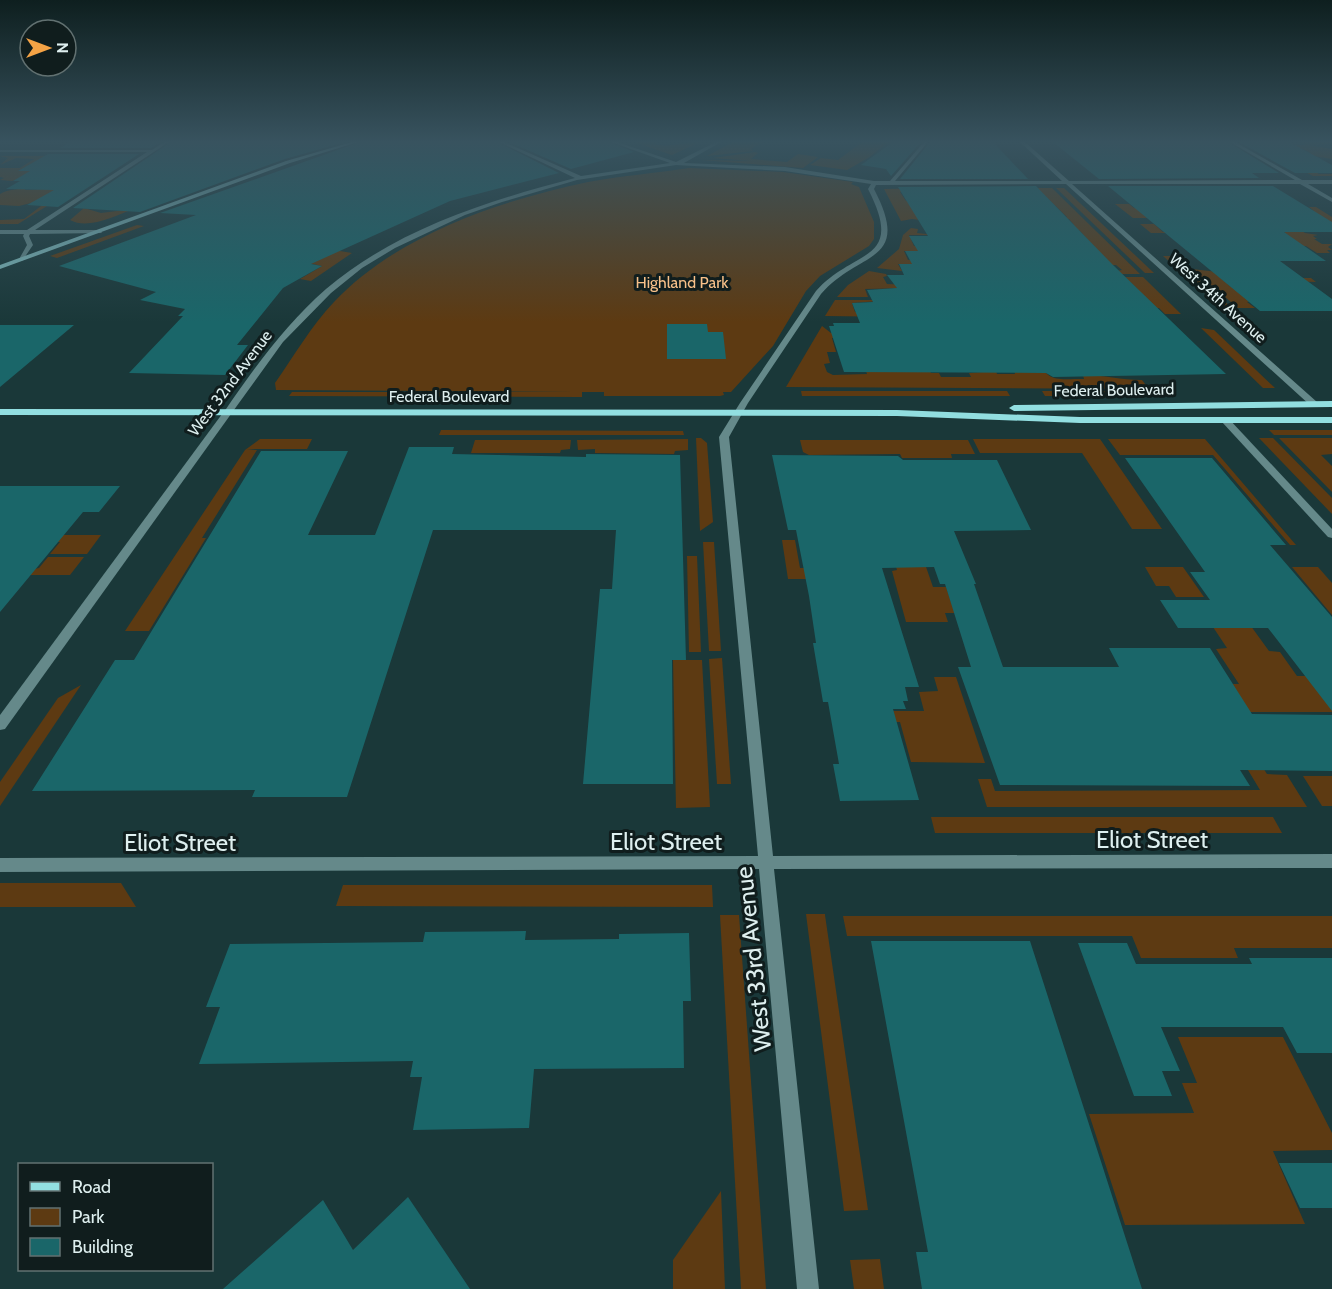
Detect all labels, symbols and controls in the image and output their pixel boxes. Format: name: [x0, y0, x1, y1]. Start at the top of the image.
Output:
north arrow: [18, 18, 78, 78]
text: N: [53, 42, 72, 54]
street label: West 34th Avenue: [1165, 249, 1271, 347]
park label: Highland Park: [636, 273, 729, 292]
street label: West 32nd Avenue: [184, 326, 276, 440]
street label: Federal Boulevard: [1054, 379, 1174, 401]
street label: Federal Boulevard: [389, 387, 509, 406]
street label: Eliot Street: [1096, 825, 1208, 854]
street label: Eliot Street: [610, 827, 722, 856]
street label: Eliot Street: [124, 828, 236, 857]
street label: West 33rd Avenue: [729, 865, 777, 1053]
legend: [18, 1163, 213, 1271]
text: Road: [72, 1176, 111, 1198]
text: Park: [72, 1206, 105, 1228]
text: Building: [72, 1236, 134, 1258]

